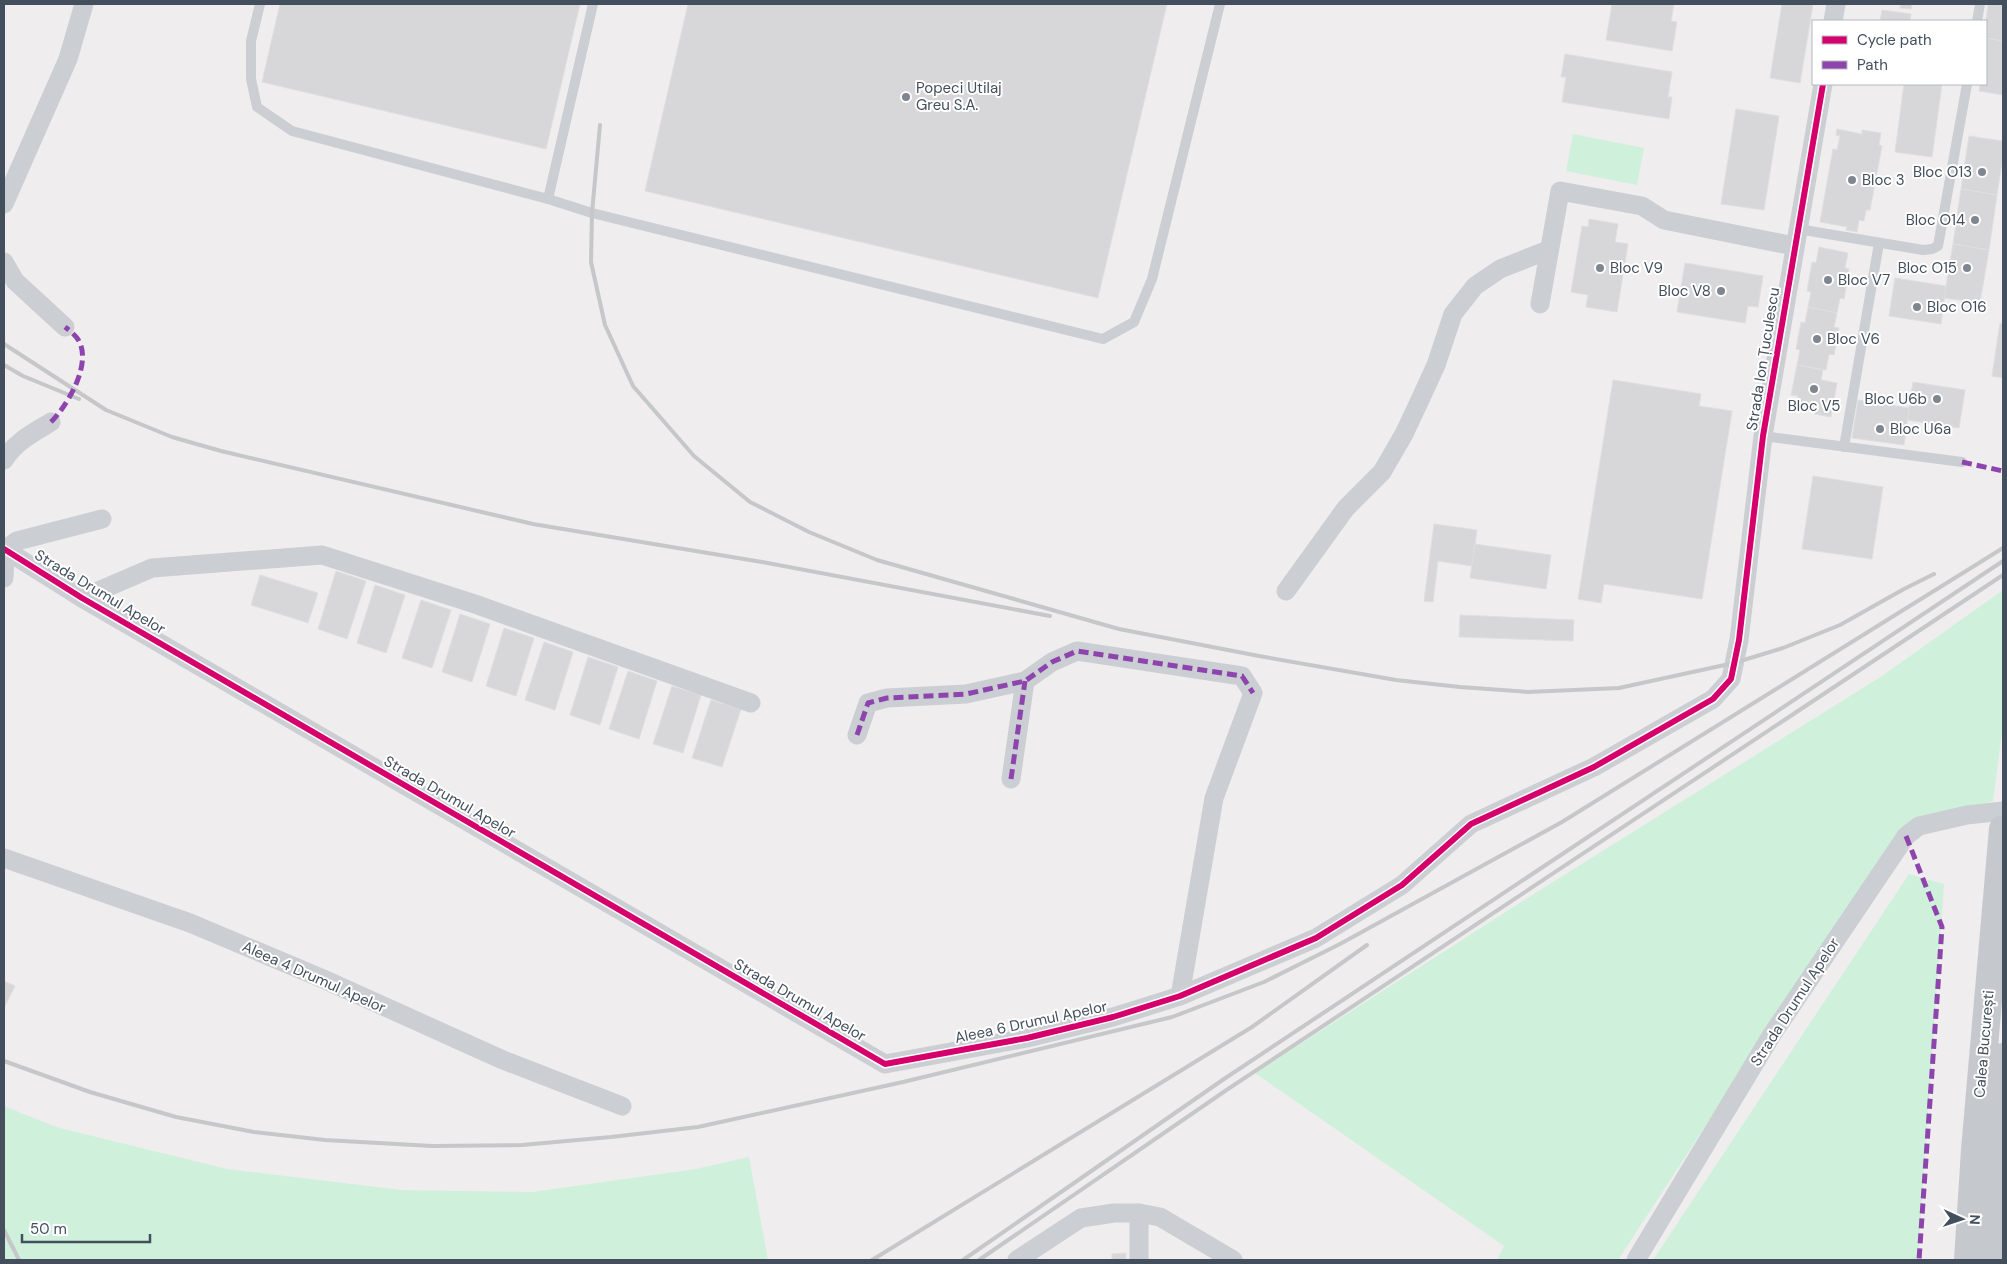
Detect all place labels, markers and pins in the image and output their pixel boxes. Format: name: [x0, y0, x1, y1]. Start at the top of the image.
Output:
place label: Popeci Utilaj Greu S.A.: [916, 78, 1002, 115]
marker: Popeci Utilaj Greu S.A.: [900, 91, 912, 103]
place label: Bloc O13: [1913, 162, 1972, 182]
marker: Bloc O13: [1976, 166, 1988, 178]
place label: Bloc 3: [1862, 170, 1905, 190]
marker: Bloc 3: [1846, 174, 1858, 186]
place label: Bloc O14: [1906, 210, 1965, 230]
marker: Bloc O14: [1969, 214, 1981, 226]
place label: Bloc V9: [1610, 258, 1663, 278]
place label: Bloc O15: [1898, 258, 1957, 278]
marker: Bloc V9: [1594, 262, 1606, 274]
marker: Bloc O15: [1961, 262, 1973, 274]
place label: Bloc V7: [1838, 270, 1890, 290]
marker: Bloc V7: [1822, 274, 1834, 286]
place label: Bloc V8: [1659, 281, 1711, 301]
marker: Bloc V8: [1715, 285, 1727, 297]
place label: Bloc O16: [1927, 297, 1987, 317]
marker: Bloc O16: [1911, 301, 1923, 313]
place label: Bloc V6: [1827, 329, 1880, 349]
marker: Bloc V6: [1811, 333, 1823, 345]
marker: Bloc V5: [1808, 383, 1820, 395]
place label: Bloc U6b: [1865, 389, 1927, 409]
marker: Bloc U6b: [1931, 393, 1943, 405]
place label: Bloc V5: [1788, 396, 1840, 416]
place label: Bloc U6a: [1890, 419, 1951, 439]
marker: Bloc U6a: [1874, 423, 1886, 435]

